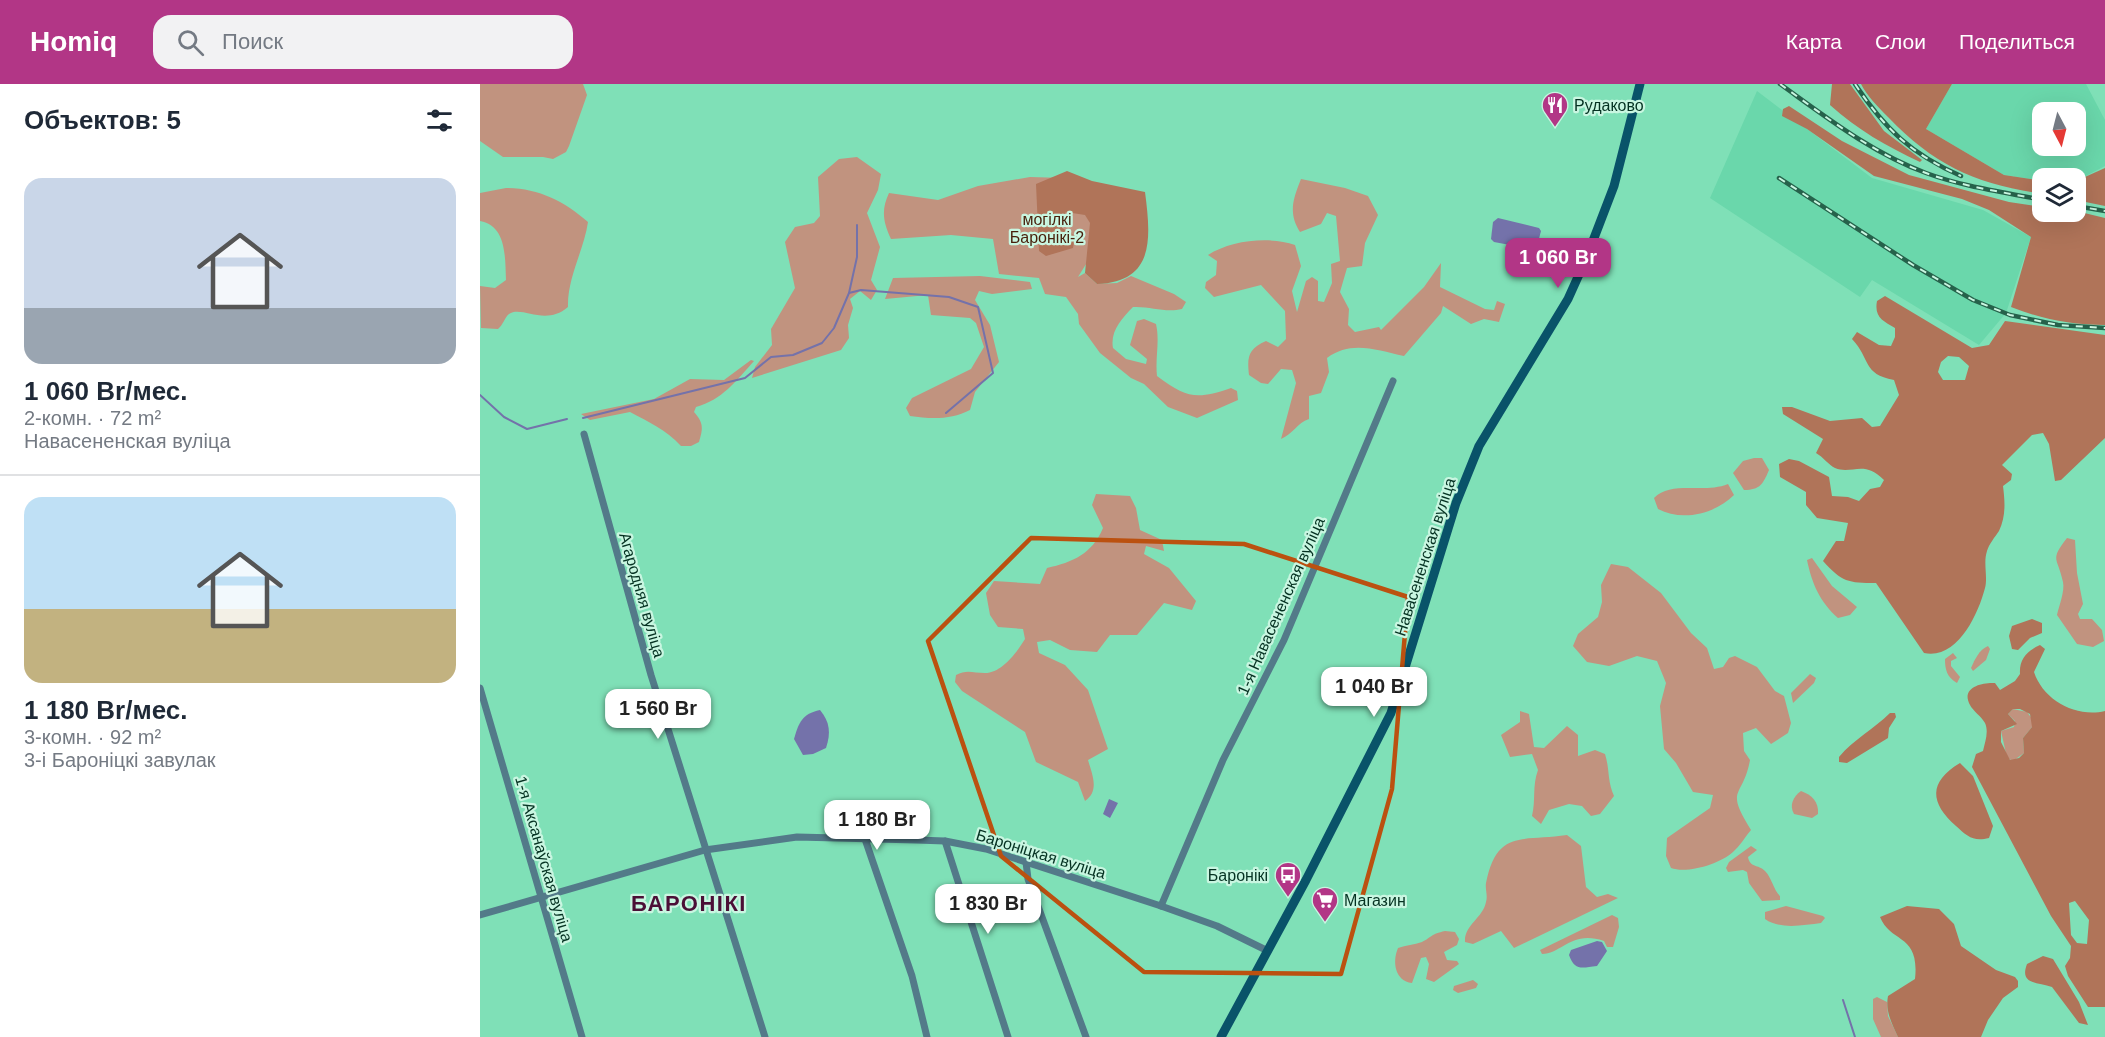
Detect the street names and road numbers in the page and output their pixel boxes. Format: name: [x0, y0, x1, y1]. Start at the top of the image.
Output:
street label: Навасененская вуліца: [1391, 476, 1459, 638]
street label: 1-я Навасененская вуліца: [1234, 514, 1328, 697]
street label: Агародняя вуліца: [616, 531, 668, 660]
street label: 1-я Аксанаўская вуліца: [512, 774, 576, 944]
street label: Бароніцкая вуліца: [974, 826, 1108, 882]

